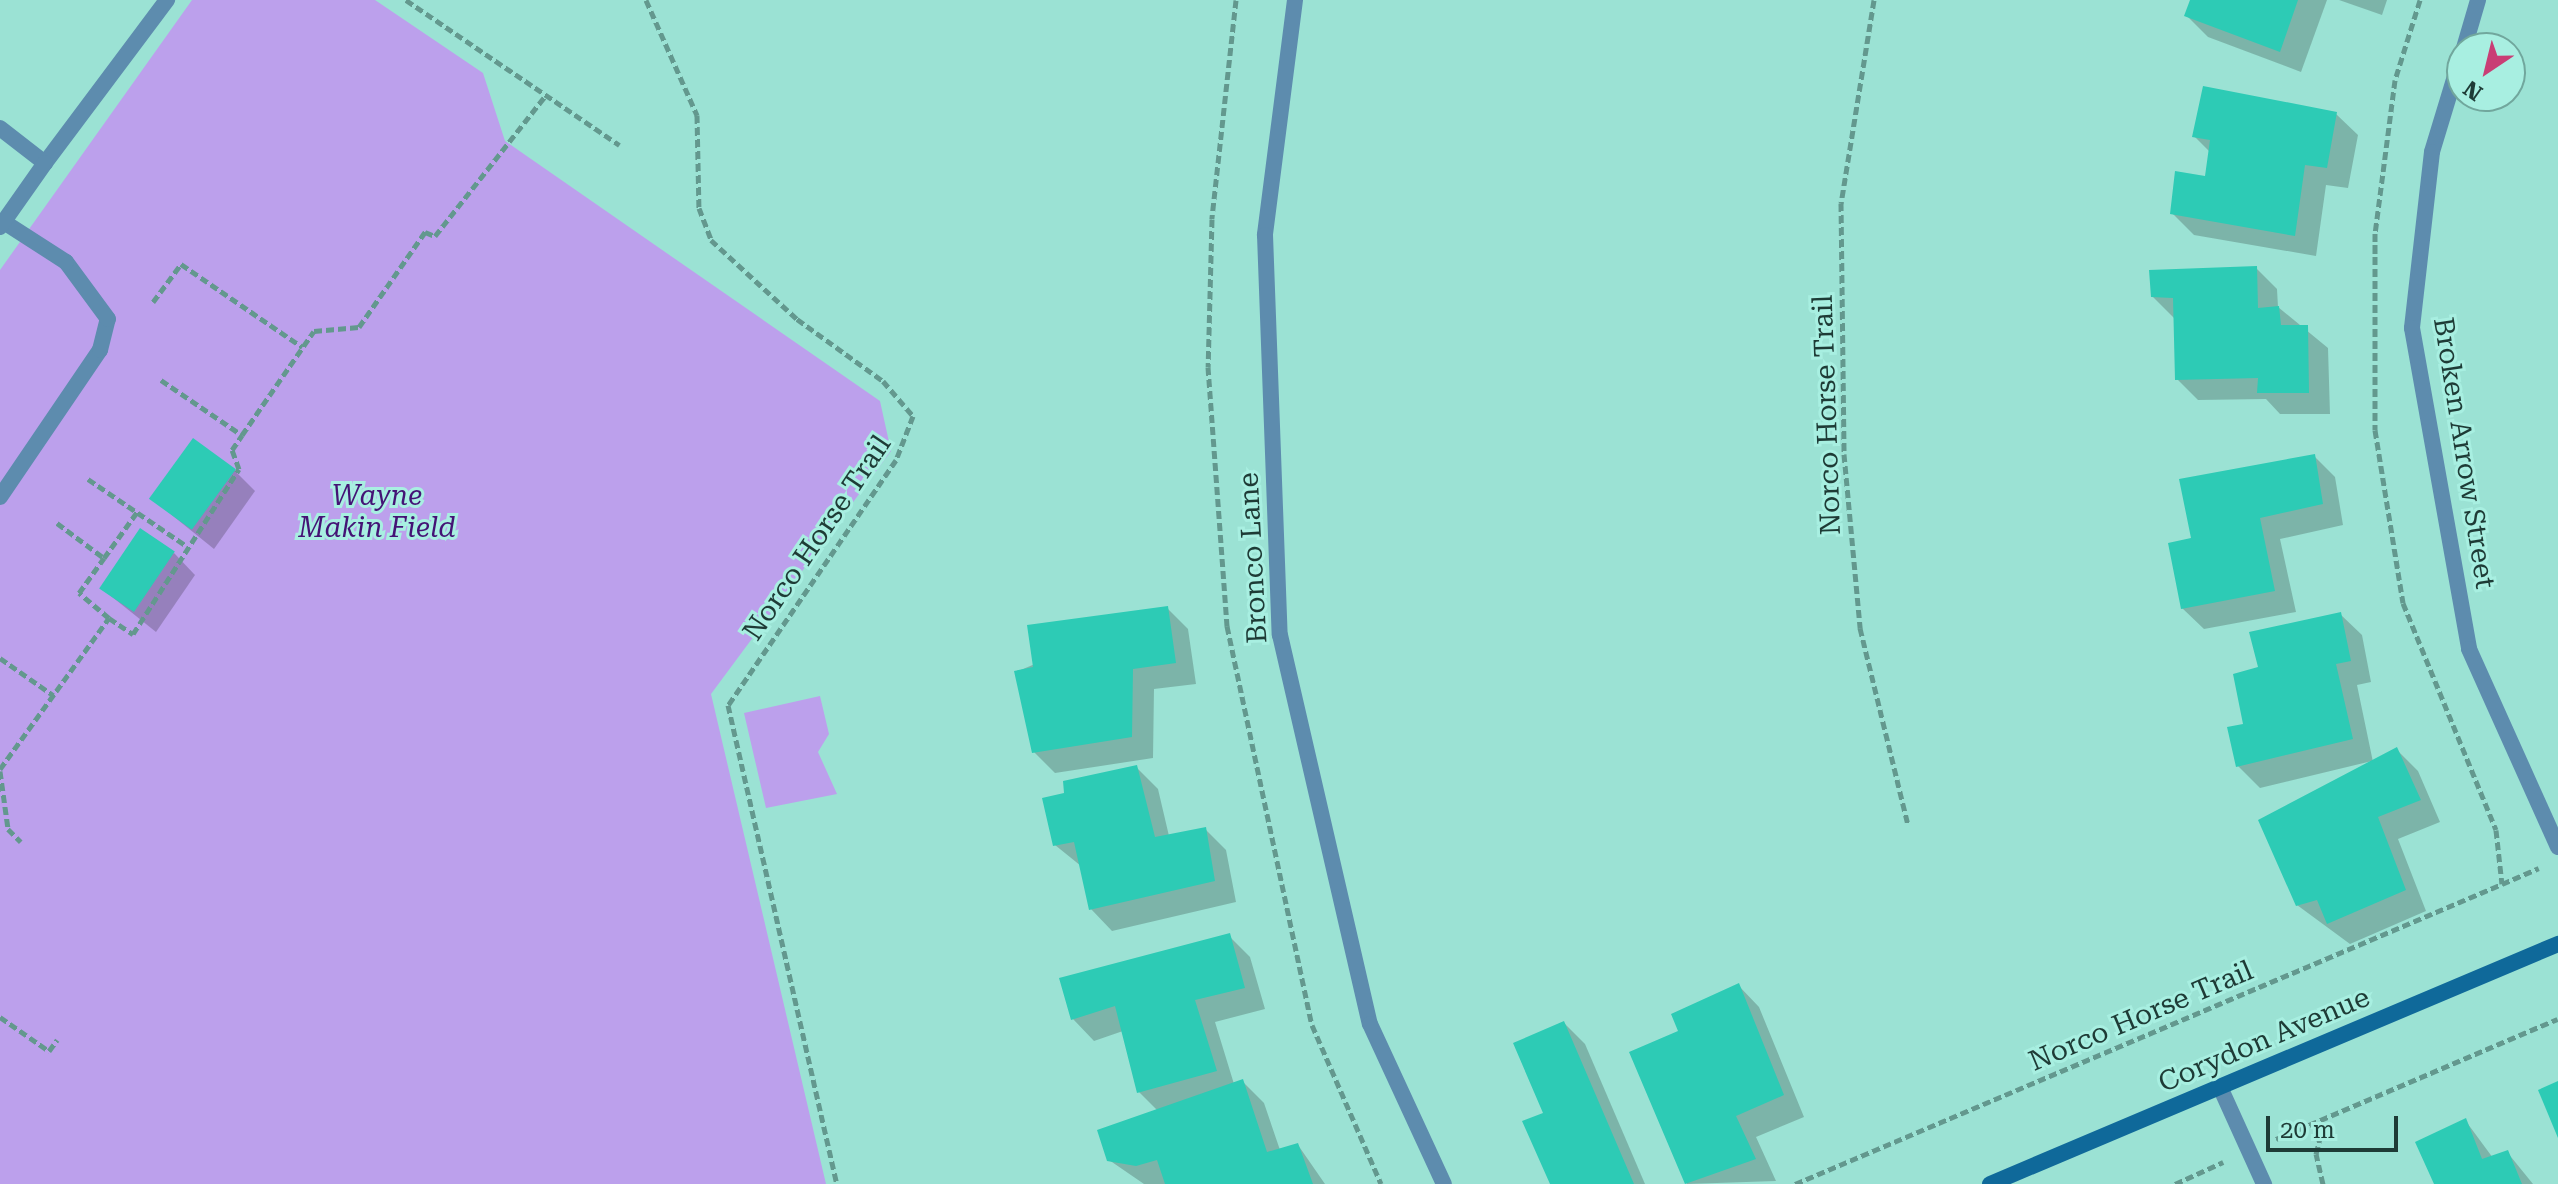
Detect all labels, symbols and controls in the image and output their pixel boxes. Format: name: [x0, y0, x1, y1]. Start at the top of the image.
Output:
north arrow: [2446, 32, 2526, 112]
text: N: [2459, 75, 2487, 106]
street label: Norco Horse Trail: [1806, 294, 1848, 536]
street label: Broken Arrow Street: [2426, 315, 2502, 591]
street label: Norco Horse Trail: [736, 429, 898, 647]
street label: Bronco Lane: [1232, 472, 1274, 644]
park label: Wayne Makin Field: [298, 479, 456, 545]
street label: Norco Horse Trail: [2024, 954, 2258, 1078]
street label: Corydon Avenue: [2153, 980, 2375, 1100]
scale bar: [2270, 1100, 2402, 1150]
text: 20 m: [2280, 1116, 2335, 1144]

